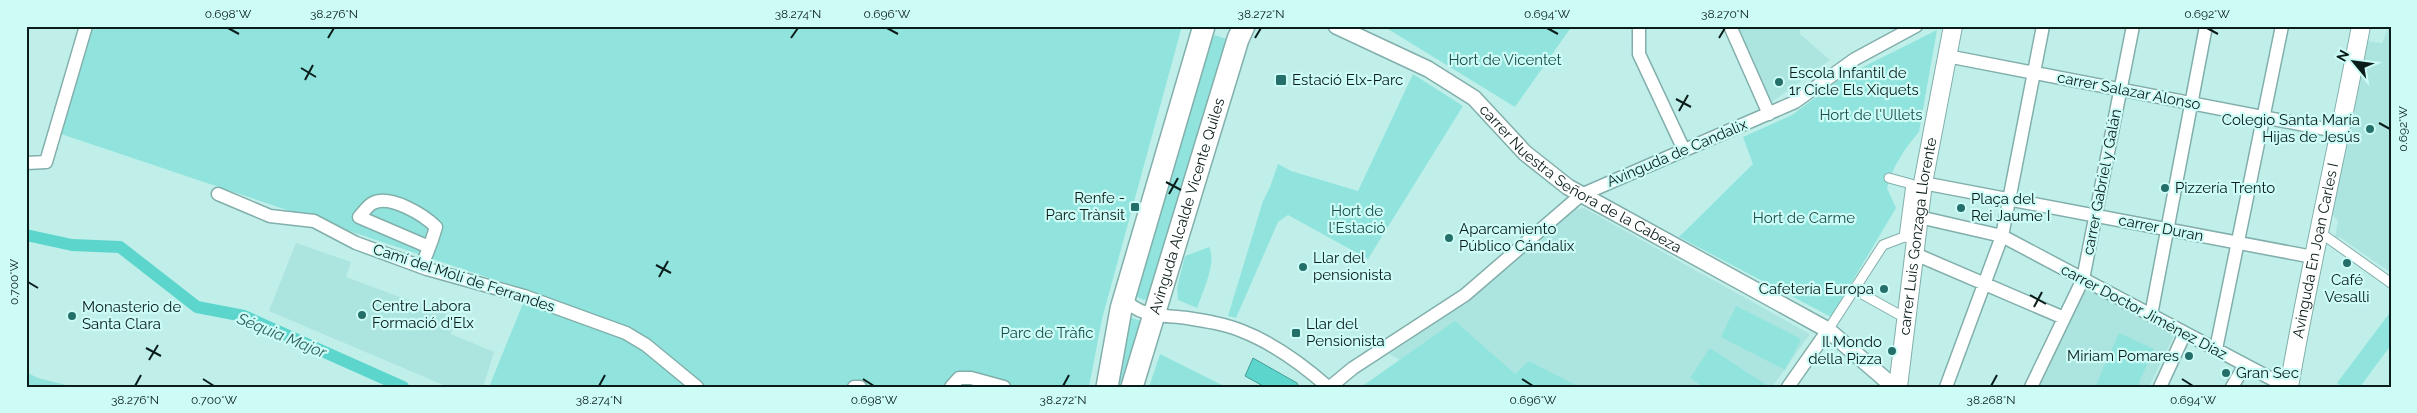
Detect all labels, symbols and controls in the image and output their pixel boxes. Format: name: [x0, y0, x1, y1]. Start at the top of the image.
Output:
text: 0.698°W: [205, 7, 252, 21]
text: 38.276°N: [310, 7, 358, 21]
text: 38.274°N: [775, 7, 821, 21]
text: 0.696°W: [864, 7, 911, 21]
text: 38.272°N: [1237, 7, 1285, 21]
text: 0.694°W: [1524, 7, 1570, 21]
text: 38.270°N: [1701, 7, 1749, 21]
text: 0.692°W: [2184, 7, 2230, 21]
north arrow: [2330, 38, 2380, 88]
text: N: [2333, 47, 2352, 64]
park label: Hort de Vicentet: [1448, 51, 1562, 69]
place label: Escola Infantil de 1r Cicle Els Xiquets: [1789, 64, 1919, 99]
street label: carrer Salazar Alonso: [2056, 68, 2202, 114]
place label: Estació Elx-Parc: [1292, 71, 1403, 89]
marker: Estació Elx-Parc: [1274, 73, 1288, 87]
marker: Escola Infantil de 1r Cicle Els Xiquets: [1773, 76, 1785, 88]
street label: Avinguda Alcalde Vicente Quiles: [1146, 96, 1229, 317]
street label: carrer Nuestra Señora de la Cabeza: [1476, 101, 1685, 257]
park label: Hort de l'Ullets: [1819, 106, 1923, 124]
text: 0.692°W: [2396, 106, 2410, 152]
street label: carrer Gabriel y Galán: [2079, 108, 2125, 256]
place label: Colegio Santa María Hijas de Jesús: [2222, 111, 2360, 146]
street label: Avinguda de Candalix: [1604, 115, 1750, 191]
marker: Colegio Santa María Hijas de Jesús: [2364, 123, 2376, 135]
street label: carrer Luis Gonzaga Llorente: [1895, 136, 1941, 336]
street label: Avinguda En Joan Carles I: [2289, 161, 2342, 340]
place label: Pizzería Trento: [2175, 179, 2275, 197]
marker: Pizzería Trento: [2159, 182, 2171, 194]
place label: Renfe - Parc Trànsit: [1045, 189, 1125, 224]
place label: Plaça del Rei Jaume I: [1971, 190, 2050, 225]
marker: Renfe - Parc Trànsit: [1129, 201, 1141, 213]
park label: Hort de l'Estació: [1329, 202, 1385, 237]
marker: Plaça del Rei Jaume I: [1955, 202, 1967, 214]
park label: Hort de Carme: [1753, 209, 1855, 227]
street label: carrer Duran: [2117, 211, 2205, 245]
place label: Aparcamiento Público Cándalix: [1459, 220, 1575, 255]
marker: Aparcamiento Público Cándalix: [1443, 232, 1455, 244]
street label: Camí del Molí de Ferrandes: [371, 240, 557, 316]
place label: Llar del pensionista: [1313, 249, 1392, 284]
marker: Café Vesalli: [2341, 257, 2353, 269]
text: 0.700°W: [7, 259, 21, 305]
street label: carrer Doctor Jiménez Díaz: [2058, 260, 2230, 364]
marker: Llar del pensionista: [1297, 261, 1309, 273]
place label: Café Vesalli: [2325, 271, 2369, 306]
place label: Cafetería Europa: [1759, 280, 1874, 298]
marker: Cafetería Europa: [1878, 283, 1890, 295]
place label: Centre Labora Formació d'Elx: [372, 297, 474, 332]
place label: Monasterio de Santa Clara: [82, 298, 181, 333]
water label: Séquia Major: [234, 309, 330, 362]
marker: Centre Labora Formació d'Elx: [356, 309, 368, 321]
marker: Monasterio de Santa Clara: [66, 310, 78, 322]
place label: Llar del Pensionista: [1306, 315, 1385, 350]
park label: Parc de Tràfic: [1001, 324, 1093, 342]
marker: Llar del Pensionista: [1290, 327, 1302, 339]
place label: Il Mondo della Pizza: [1808, 333, 1882, 368]
marker: Il Mondo della Pizza: [1886, 345, 1898, 357]
place label: Miriam Pomares: [2067, 347, 2179, 365]
marker: Miriam Pomares: [2183, 350, 2195, 362]
place label: Gran Sec: [2236, 364, 2299, 382]
marker: Gran Sec: [2220, 367, 2232, 379]
text: 38.276°N: [111, 393, 159, 407]
text: 0.700°W: [191, 393, 237, 407]
text: 38.274°N: [576, 393, 622, 407]
text: 0.698°W: [851, 393, 898, 407]
text: 38.272°N: [1039, 393, 1087, 407]
text: 0.696°W: [1510, 393, 1557, 407]
text: 38.268°N: [1967, 393, 2015, 407]
text: 0.694°W: [2170, 393, 2216, 407]

